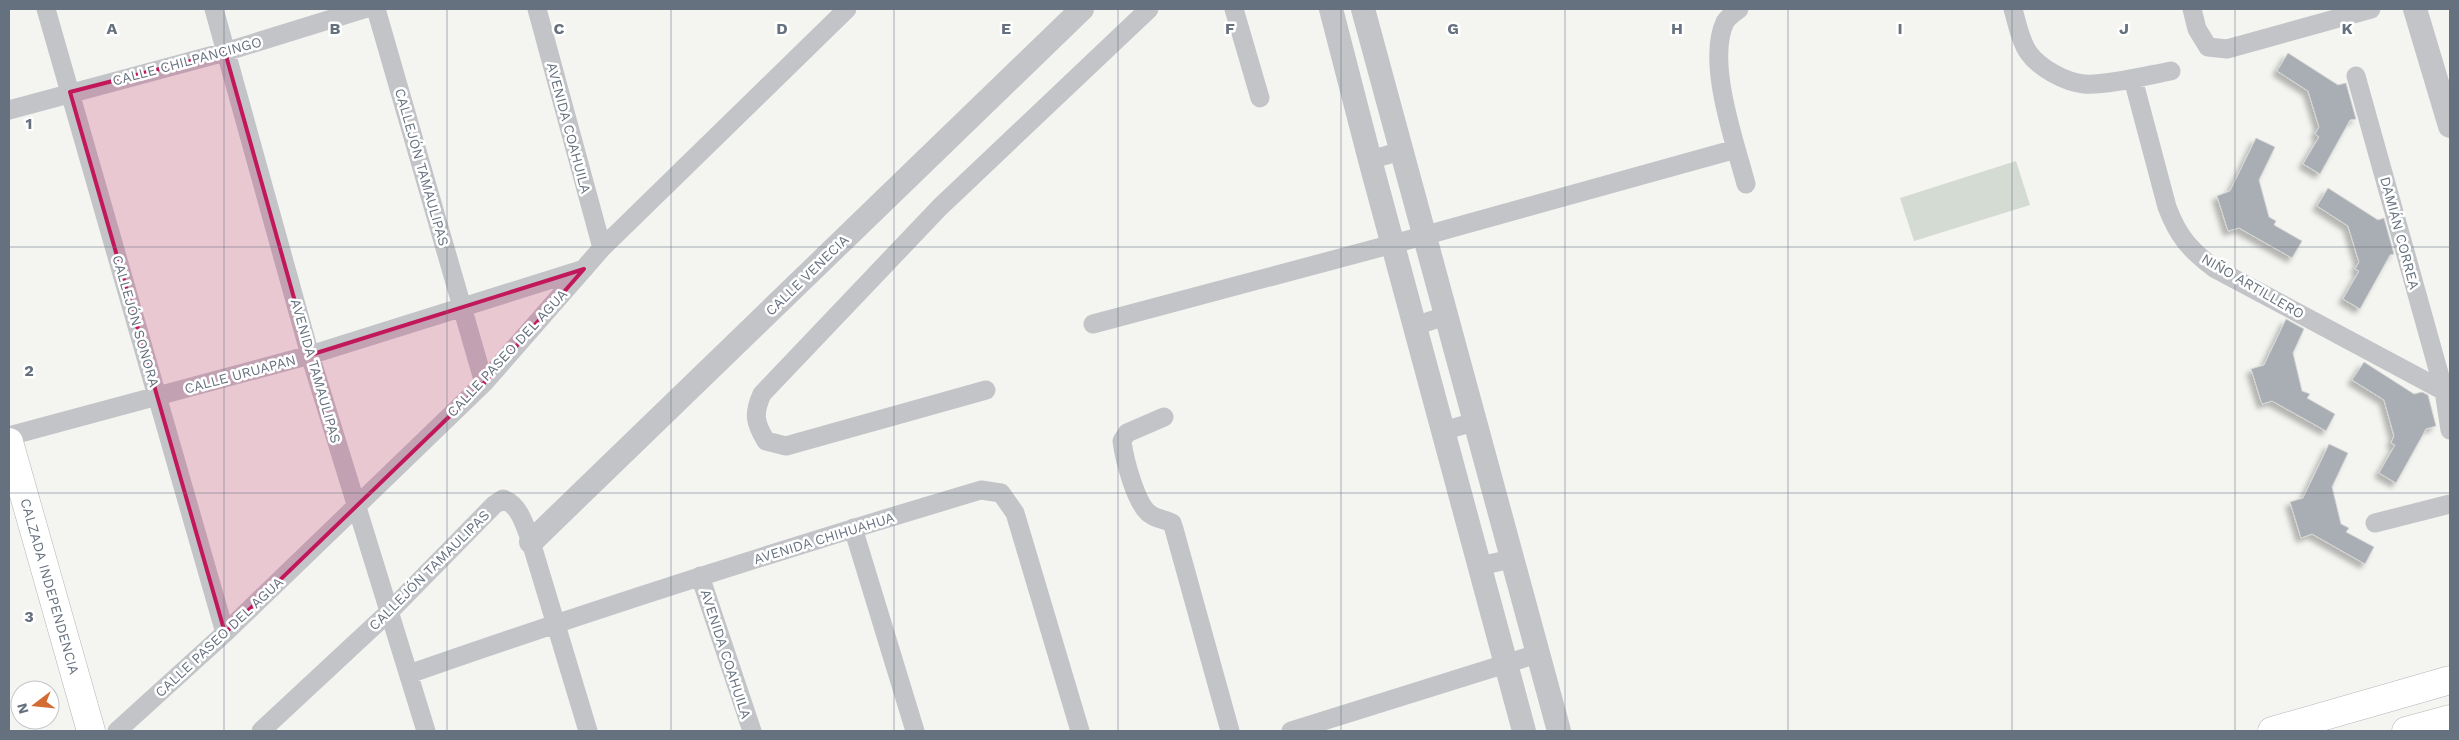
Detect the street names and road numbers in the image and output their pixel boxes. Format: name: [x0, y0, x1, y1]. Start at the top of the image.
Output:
street label: CALLE CHILPANCINGO: [111, 33, 263, 89]
street label: AVENIDA COAHUILA: [544, 61, 594, 195]
street label: CALLEJÓN TAMAULIPAS: [392, 86, 452, 248]
street label: DAMIÁN CORREA: [2377, 175, 2423, 291]
street label: CALLE VENECIA: [762, 231, 852, 319]
street label: NIÑO ARTILLERO: [2199, 250, 2307, 322]
street label: CALLEJÓN SONORA: [109, 253, 163, 389]
street label: CALLE PASEO DEL AGUA: [444, 286, 570, 420]
street label: AVENIDA TAMAULIPAS: [288, 297, 344, 445]
street label: CALLE URUAPAN: [183, 351, 297, 397]
street label: CALZADA INDEPENDENCIA: [17, 496, 83, 676]
street label: CALLEJÓN TAMAULIPAS: [366, 507, 492, 633]
street label: AVENIDA CHIHUAHUA: [752, 509, 896, 567]
street label: CALLE PASEO DEL AGUA: [152, 574, 286, 700]
street label: AVENIDA COAHUILA: [698, 587, 754, 721]

